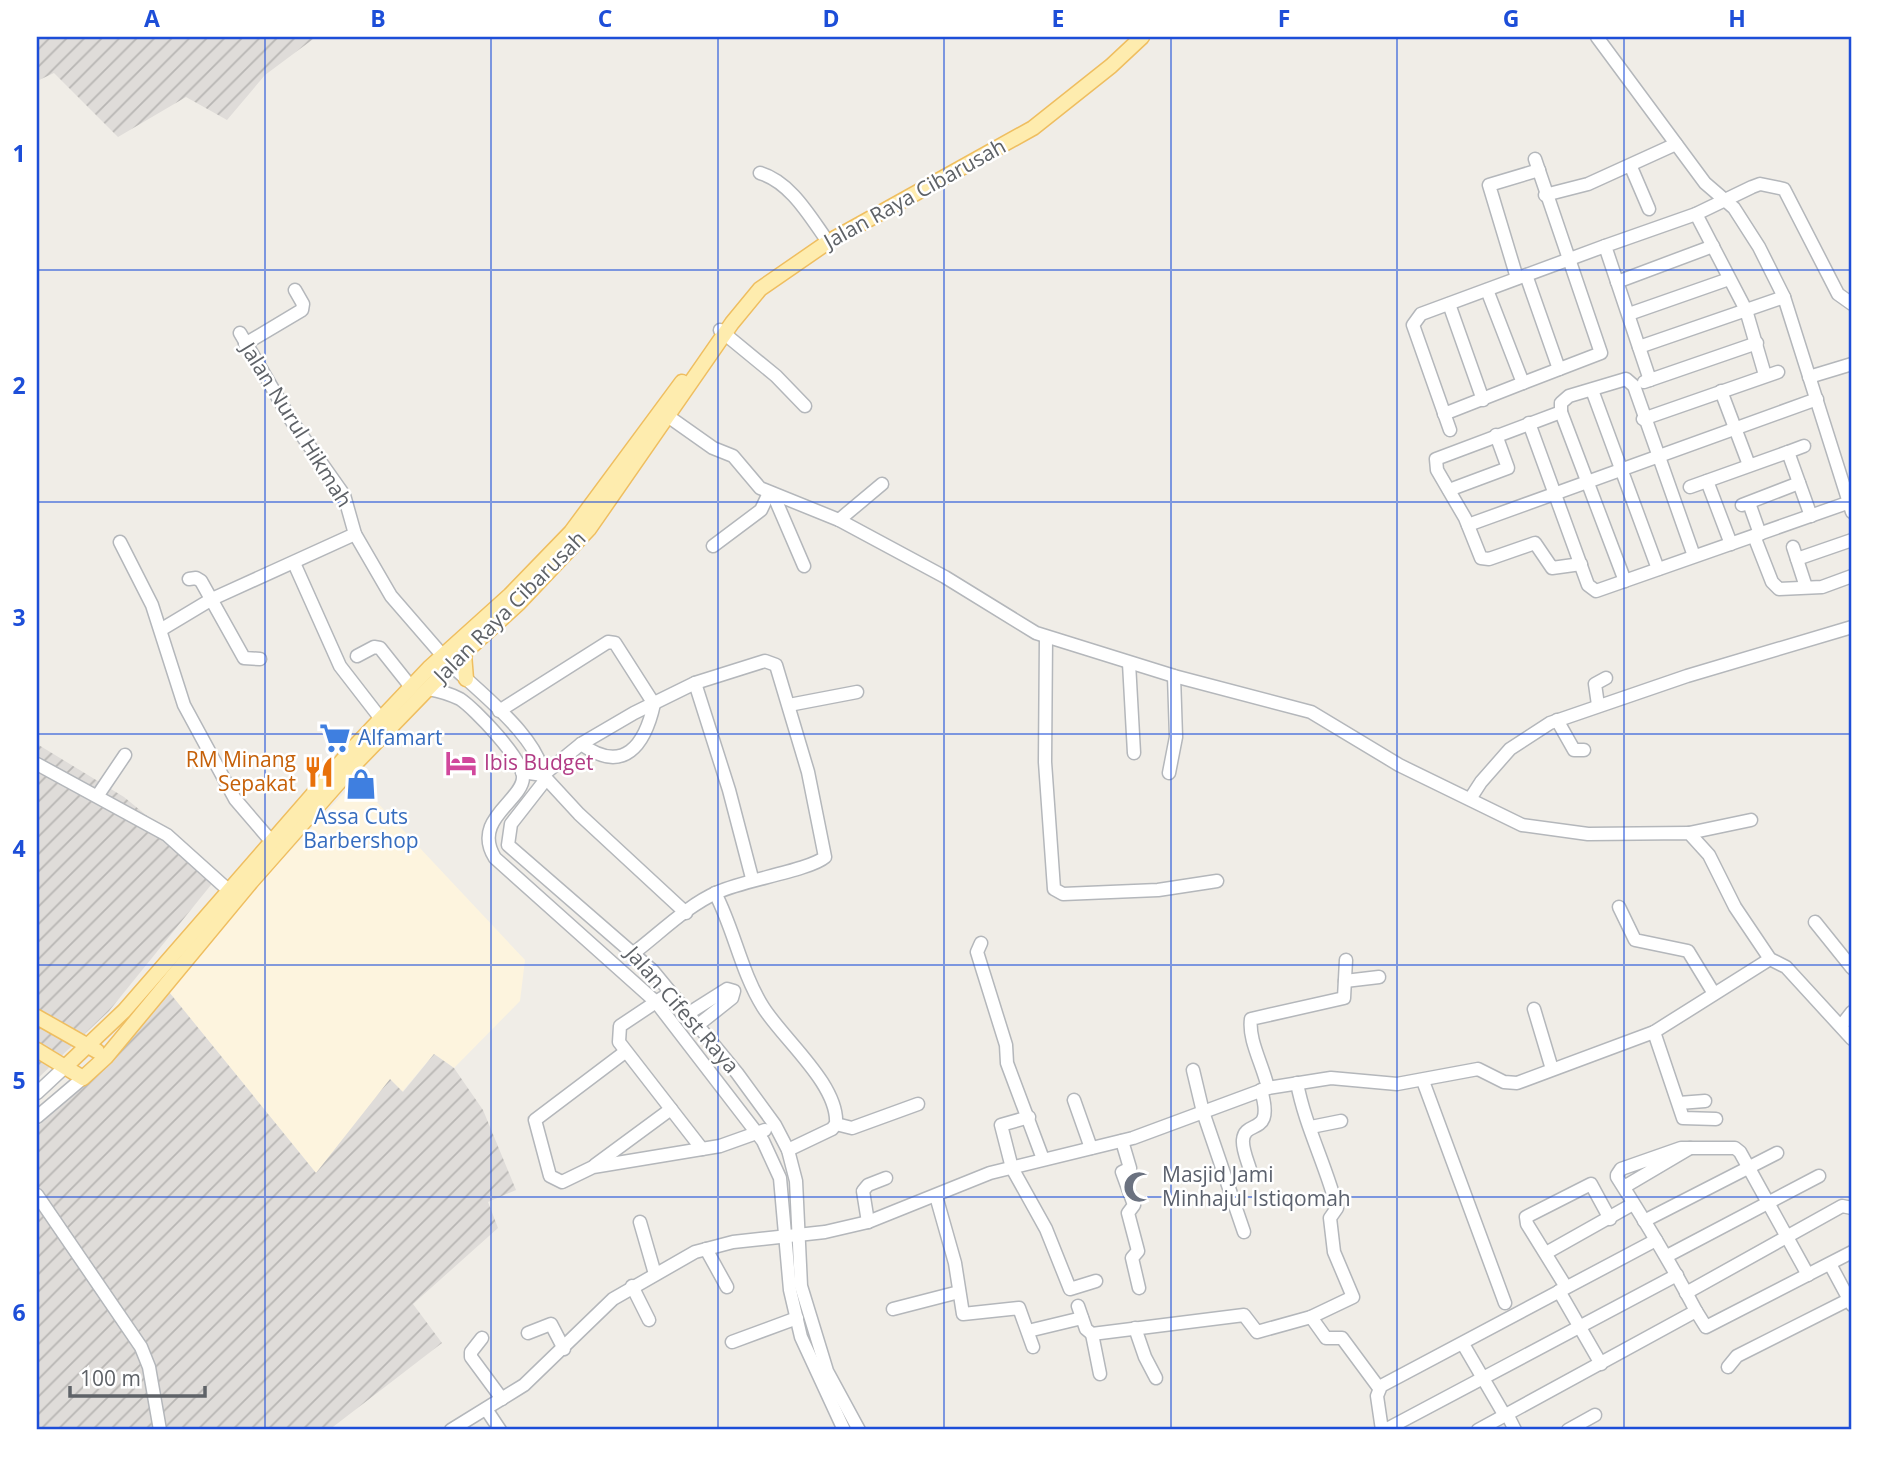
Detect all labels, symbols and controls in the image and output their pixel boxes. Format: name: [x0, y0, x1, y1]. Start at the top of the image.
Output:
text: A: [144, 2, 160, 34]
text: B: [370, 2, 386, 34]
text: C: [598, 2, 612, 34]
text: D: [822, 2, 840, 34]
text: E: [1052, 2, 1064, 34]
text: F: [1278, 2, 1290, 34]
text: G: [1503, 2, 1519, 34]
text: H: [1728, 2, 1746, 34]
street label: Jalan Raya Cibarusah: [817, 131, 1010, 256]
text: 1: [12, 137, 26, 169]
street label: Jalan Nurul Hikmah: [234, 335, 359, 512]
text: 2: [12, 369, 26, 401]
street label: Jalan Raya Cibarusah: [426, 524, 591, 690]
text: 3: [12, 601, 26, 633]
supermarket icon: Alfamart: [318, 721, 352, 755]
place label: Alfamart: [358, 723, 443, 751]
place label: RM Minang Sepakat: [186, 745, 296, 797]
hotel icon: Ibis Budget: [444, 746, 478, 780]
place label: Ibis Budget: [484, 748, 593, 776]
restaurant icon: RM Minang Sepakat: [302, 755, 336, 789]
shop icon: Assa Cuts Barbershop: [344, 767, 378, 801]
place label: Assa Cuts Barbershop: [303, 802, 419, 854]
text: 4: [12, 832, 26, 864]
street label: Jalan Cifest Raya: [618, 938, 746, 1079]
text: 5: [12, 1064, 26, 1096]
place label: Masjid Jami Minhajul Istiqomah: [1162, 1160, 1351, 1212]
mosque icon: Masjid Jami Minhajul Istiqomah: [1122, 1170, 1156, 1204]
text: 6: [12, 1296, 26, 1328]
scale bar: [70, 1355, 205, 1399]
text: 100 m: [80, 1364, 141, 1392]

